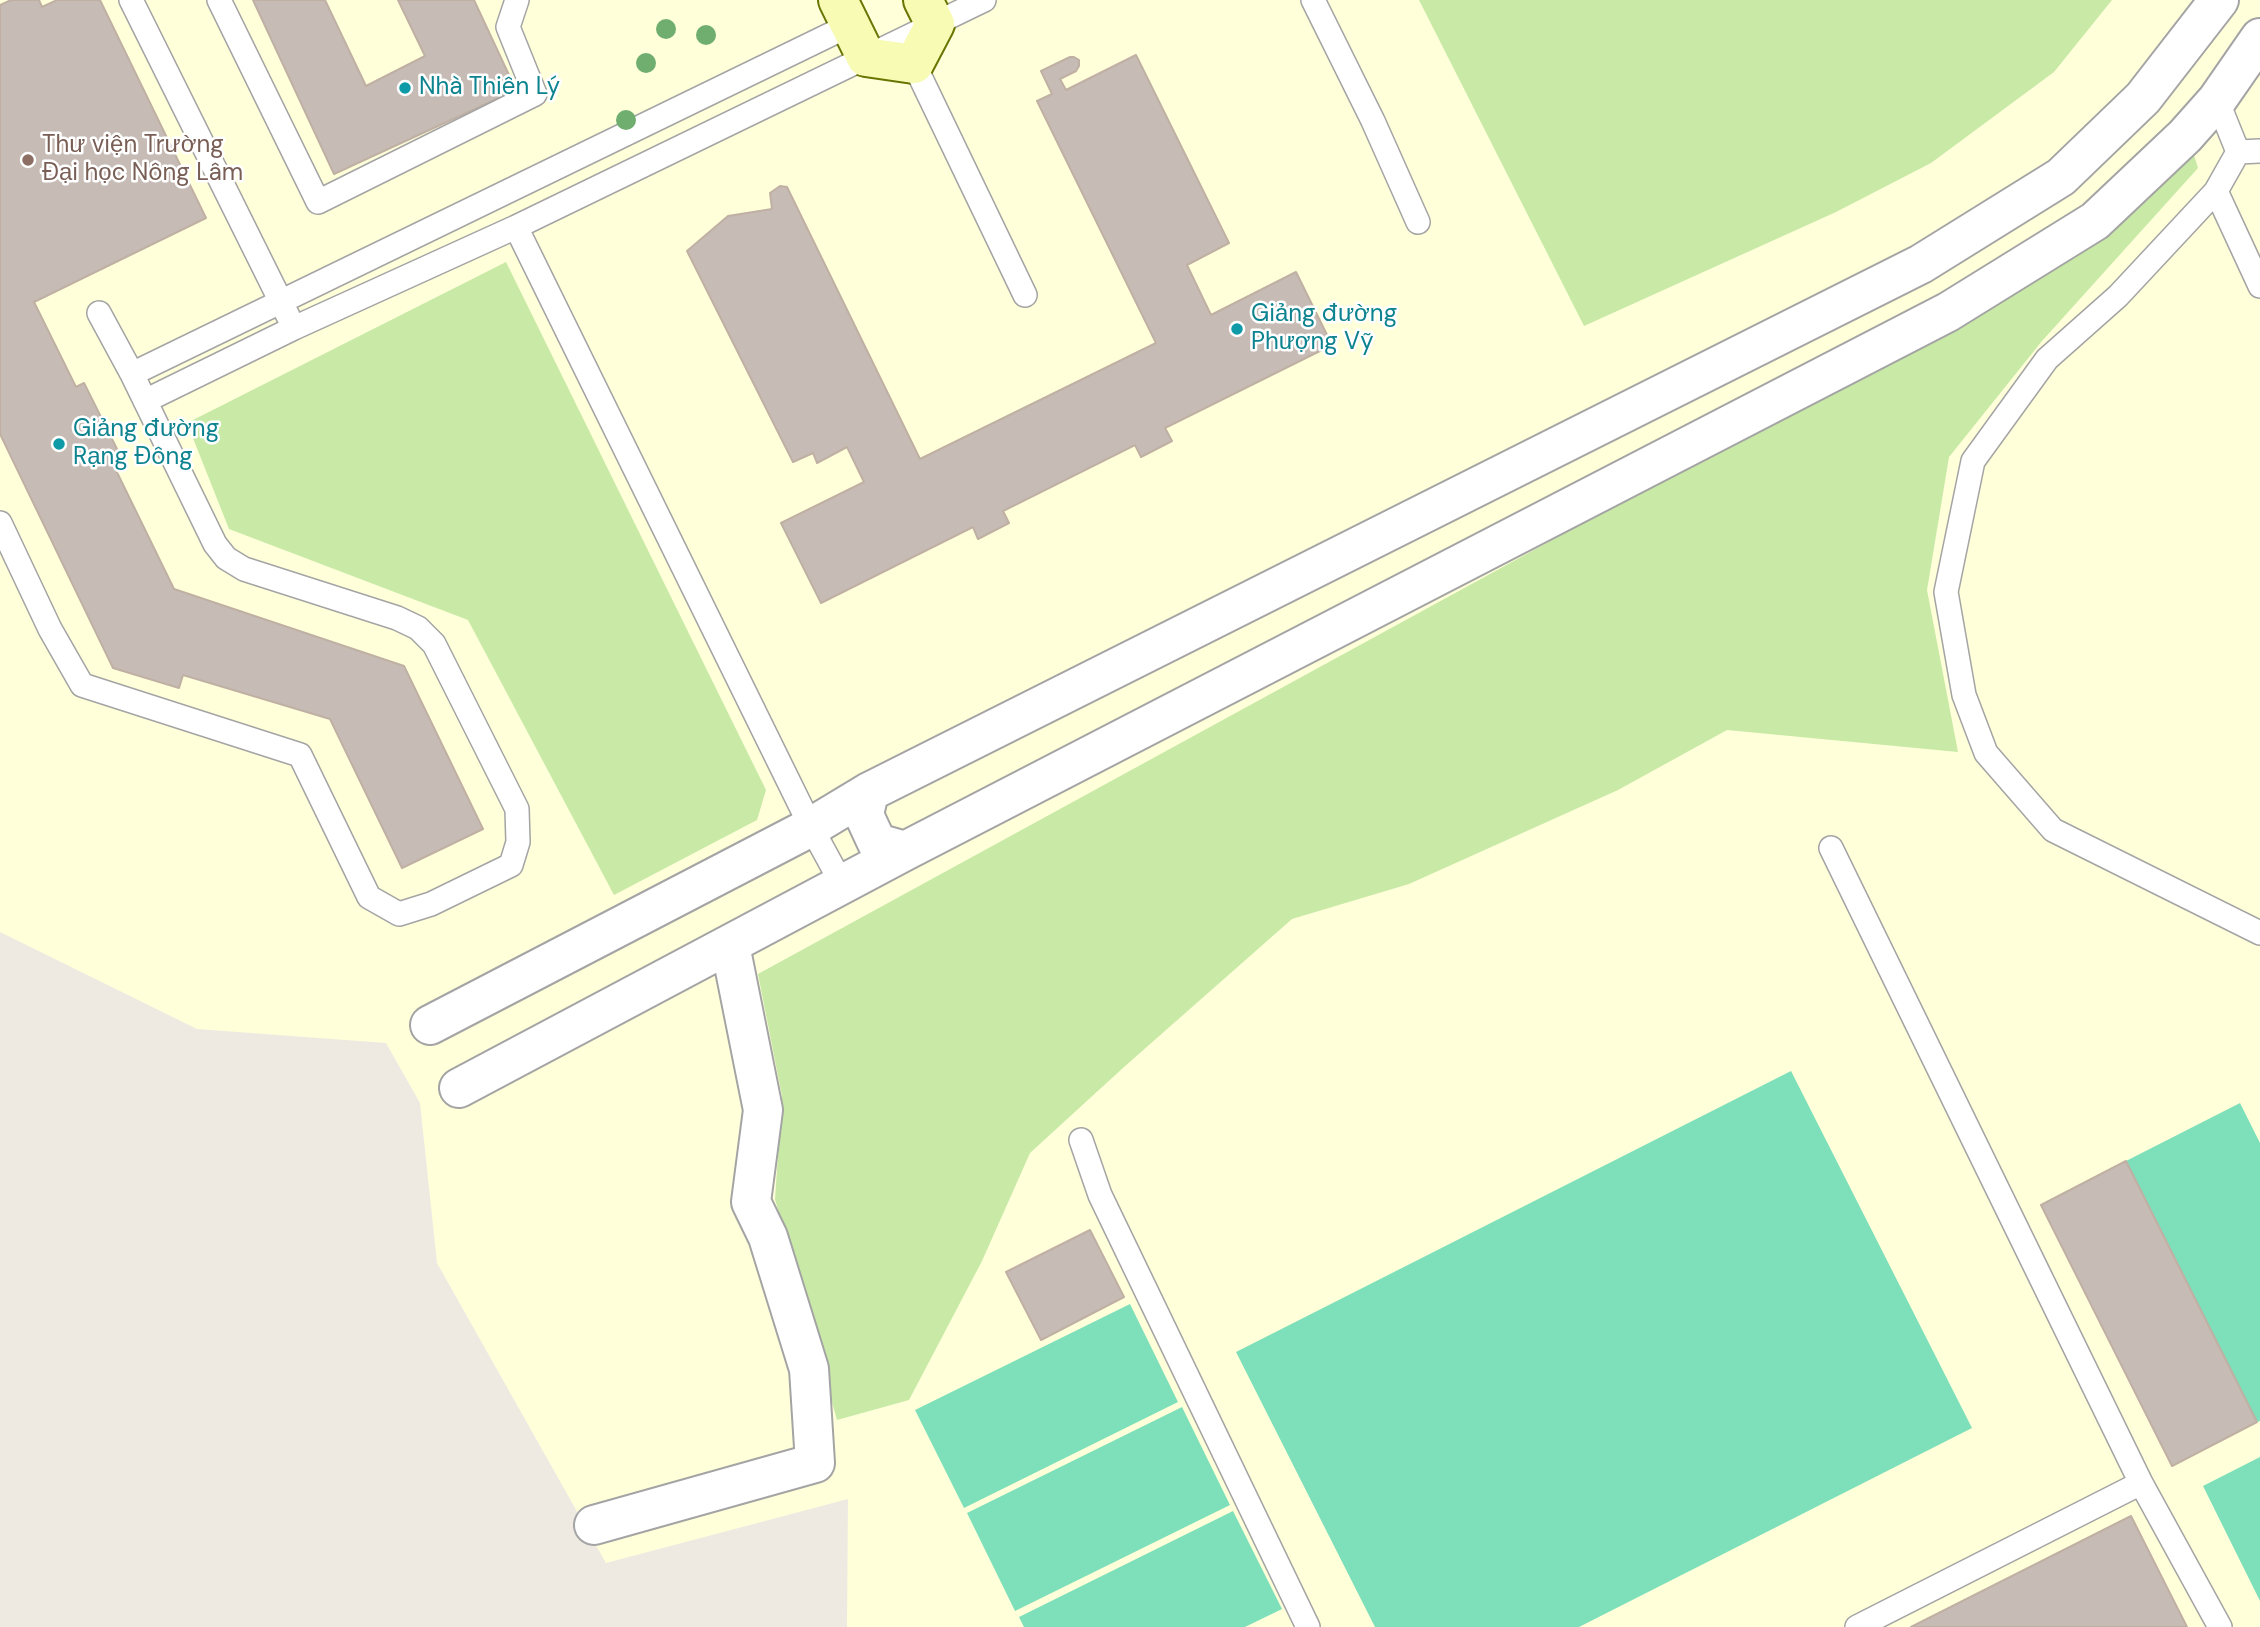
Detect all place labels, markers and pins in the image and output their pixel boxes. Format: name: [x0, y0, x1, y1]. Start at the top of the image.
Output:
place label: Nhà Thiên Lý: [419, 74, 560, 102]
marker: Nhà Thiên Lý: [397, 80, 413, 96]
place label: Thư viện Trường Đại học Nông Lâm: [42, 132, 243, 188]
marker: Thư viện Trường Đại học Nông Lâm: [20, 152, 36, 168]
place label: Giảng đường Phượng Vỹ: [1251, 301, 1397, 357]
marker: Giảng đường Phượng Vỹ: [1229, 321, 1245, 337]
place label: Giảng đường Rạng Đông: [73, 416, 219, 472]
marker: Giảng đường Rạng Đông: [51, 436, 67, 452]

